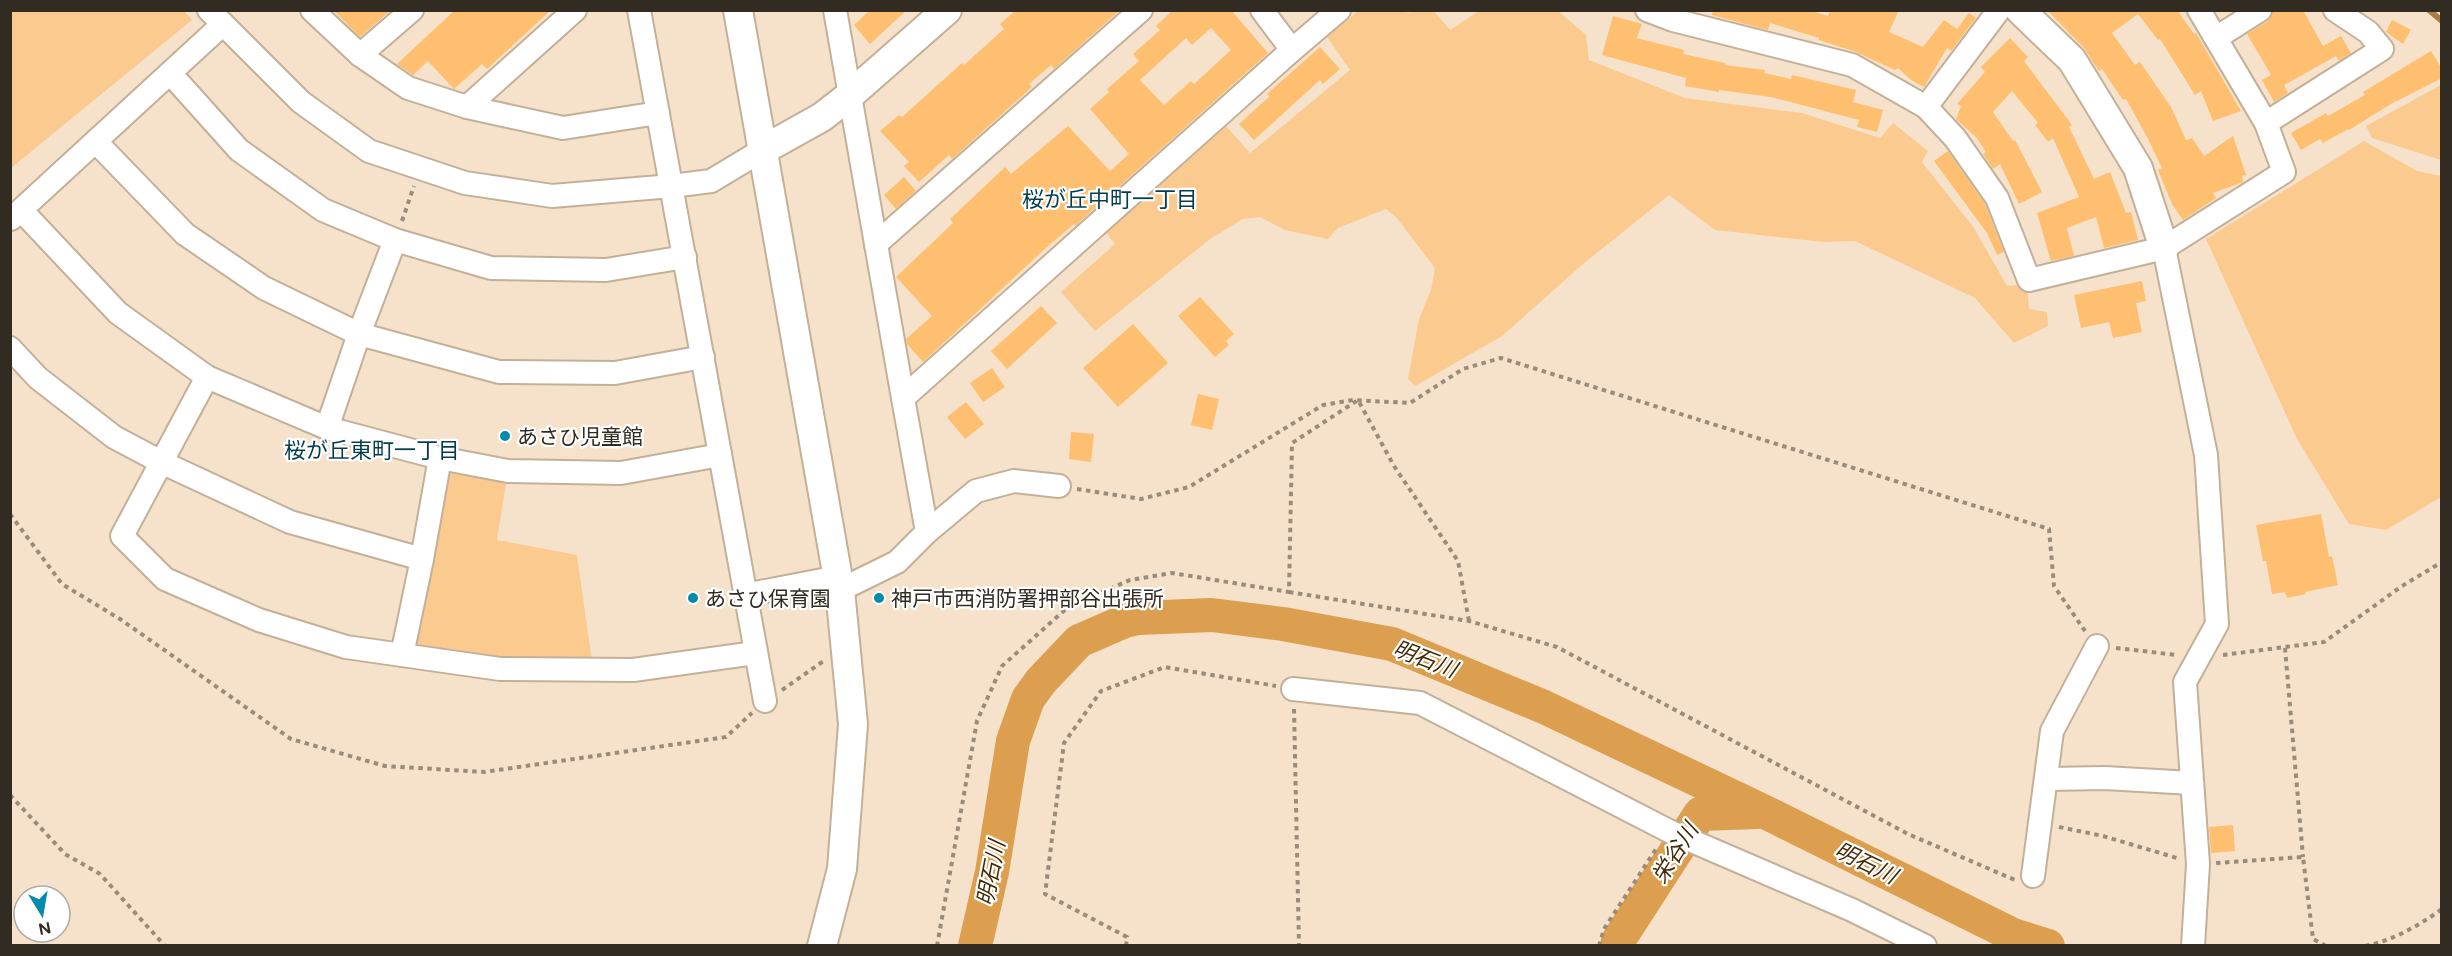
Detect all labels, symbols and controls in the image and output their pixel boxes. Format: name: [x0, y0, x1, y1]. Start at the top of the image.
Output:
district label: 桜が丘中町一丁目: [1022, 186, 1198, 213]
place label: あさひ児童館: [517, 424, 643, 449]
marker: あさひ児童館: [498, 429, 512, 443]
district label: 桜が丘東町一丁目: [284, 437, 460, 464]
place label: あさひ保育園: [705, 586, 831, 611]
place label: 神戸市西消防署押部谷出張所: [891, 586, 1164, 611]
marker: あさひ保育園: [686, 591, 700, 605]
marker: 神戸市西消防署押部谷出張所: [872, 591, 886, 605]
water label: 明石川: [1389, 635, 1463, 684]
water label: 栄谷川: [1646, 816, 1705, 888]
water label: 明石川: [971, 836, 1011, 908]
water label: 明石川: [1830, 836, 1903, 890]
north arrow: [12, 884, 72, 944]
text: N: [37, 918, 53, 939]

